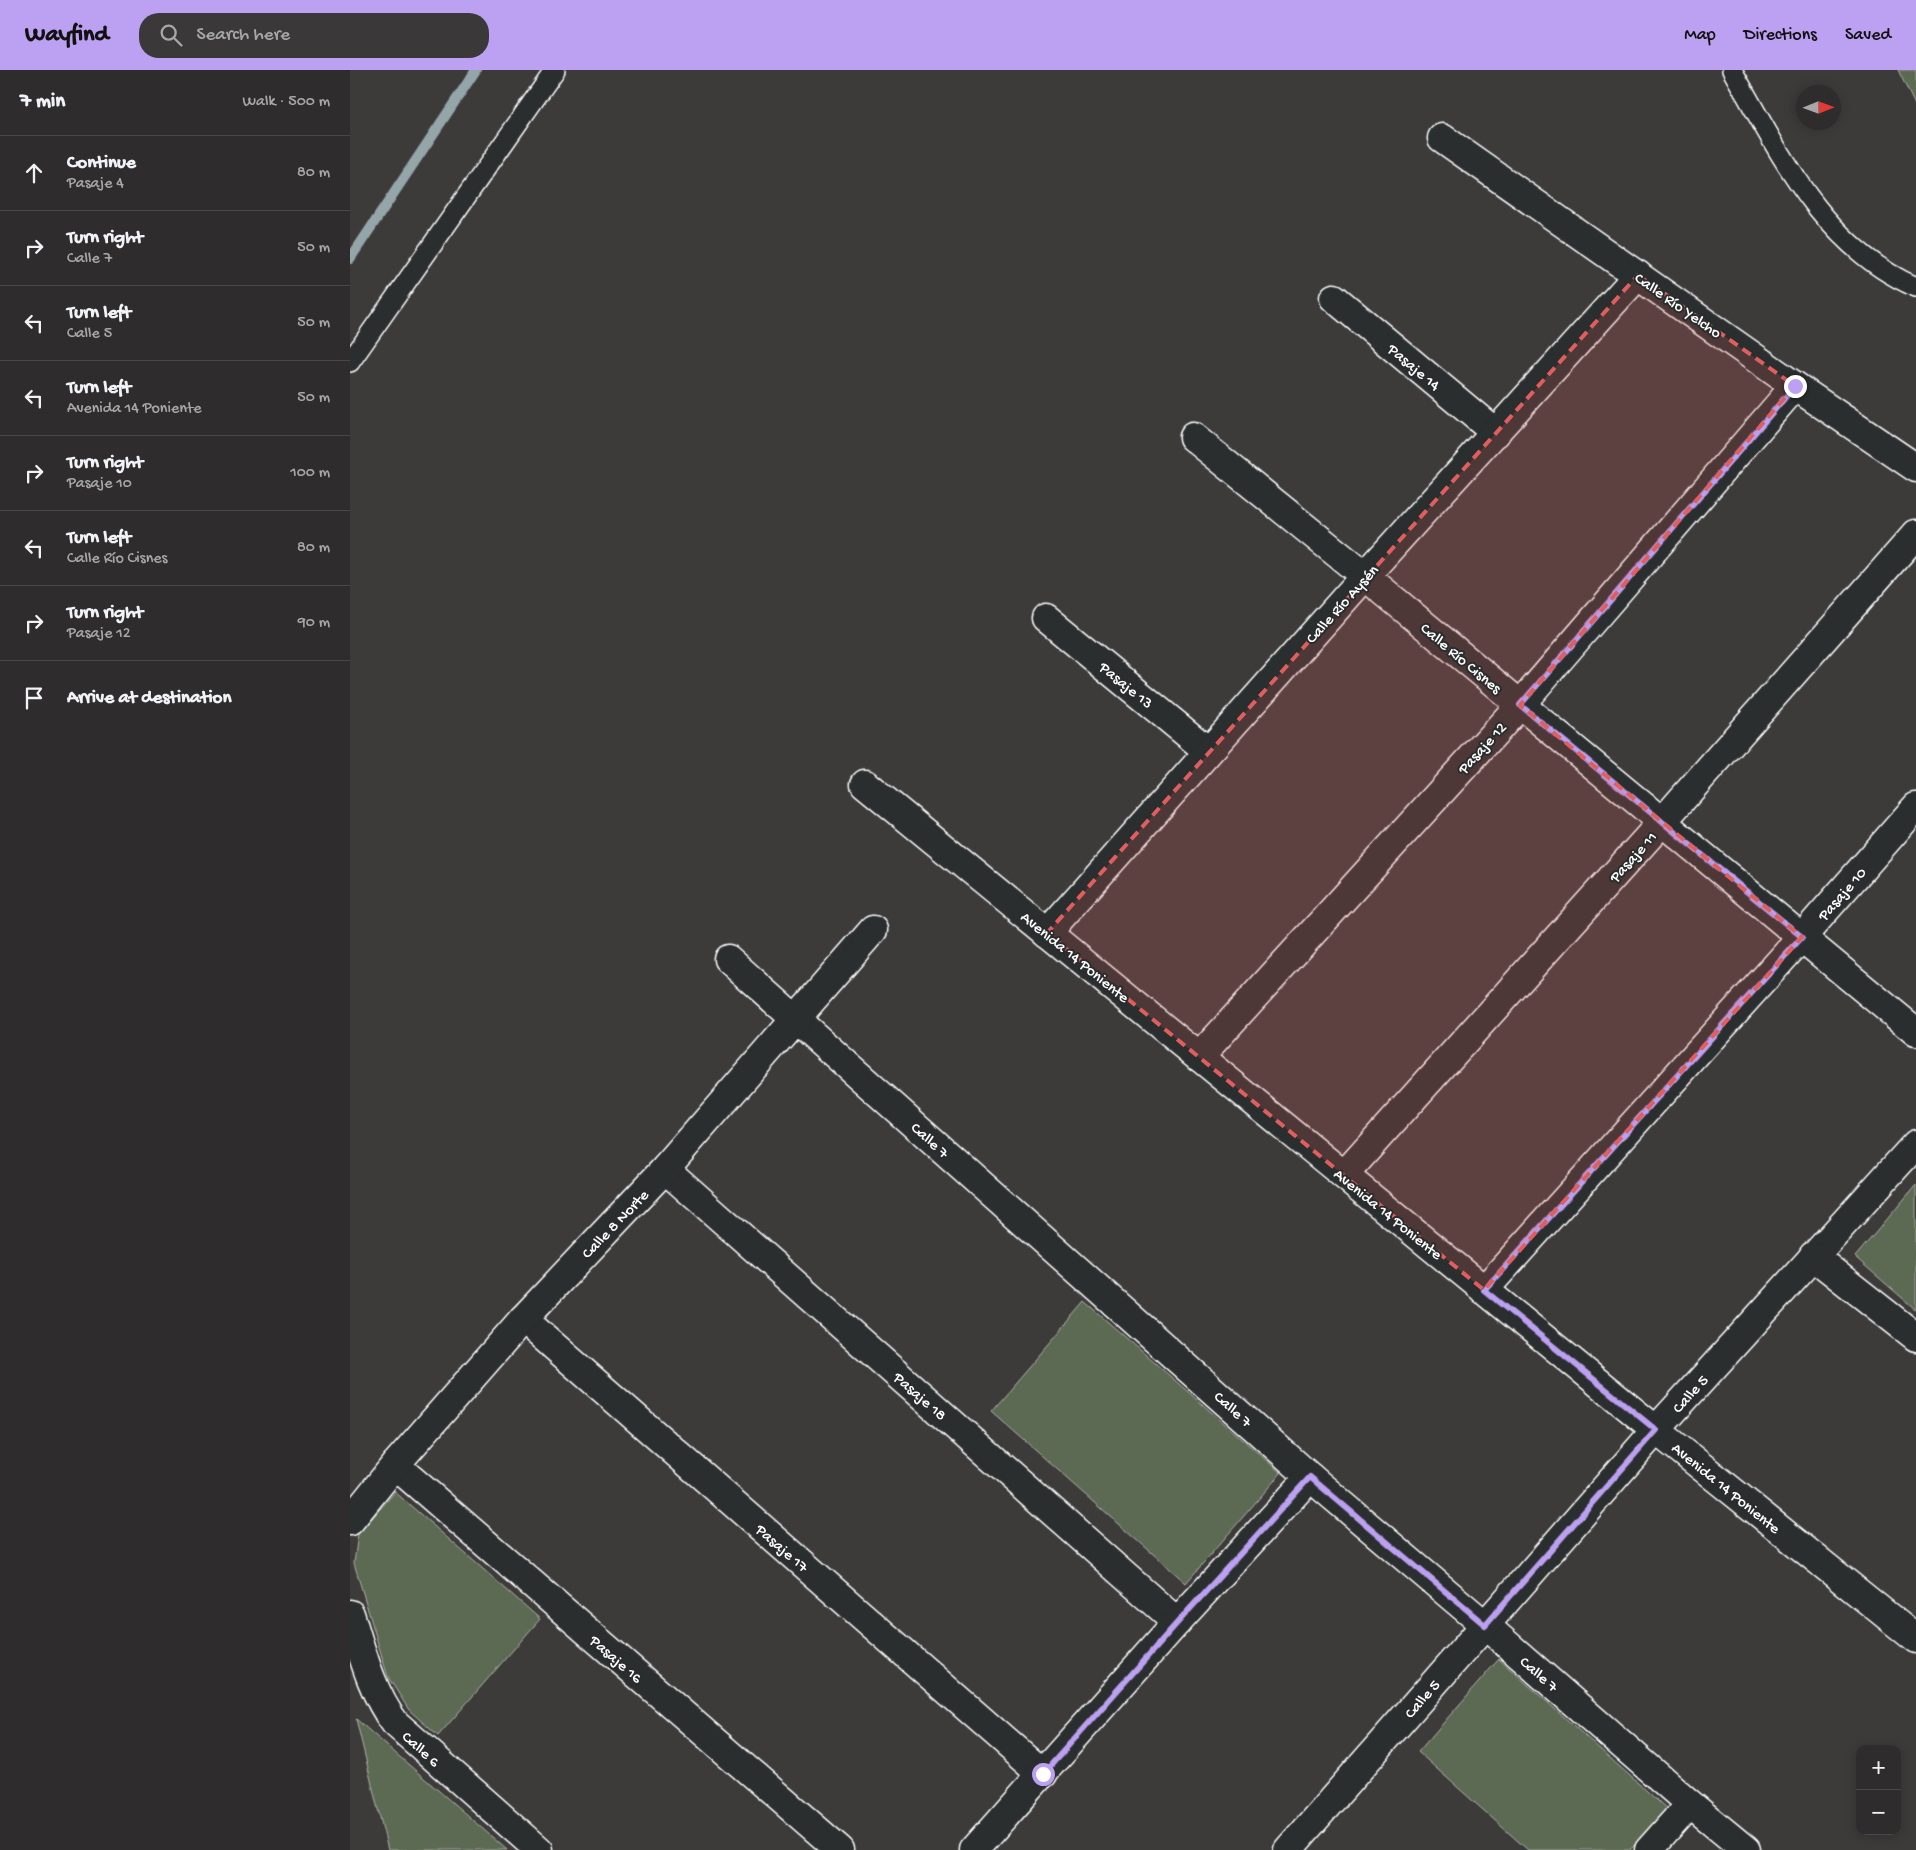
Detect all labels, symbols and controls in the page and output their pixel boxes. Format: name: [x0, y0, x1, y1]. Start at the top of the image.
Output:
search box: [139, 13, 489, 58]
text: Wayfind: [25, 21, 109, 50]
icon: search: [157, 21, 185, 49]
text: Search here: [197, 24, 290, 47]
text: Map: [1684, 25, 1716, 46]
text: Directions: [1744, 25, 1817, 46]
text: Saved: [1845, 25, 1891, 46]
north arrow: [1796, 85, 1841, 130]
text: 7 min: [20, 90, 65, 115]
text: Walk · 500 m: [243, 93, 330, 112]
text: Continue: [67, 152, 136, 175]
icon: ahead: [20, 159, 48, 187]
text: 80 m: [297, 164, 330, 183]
text: Pasaje 4: [67, 175, 124, 194]
text: Turn right: [67, 227, 143, 250]
icon: right: [20, 234, 48, 262]
text: 50 m: [297, 239, 330, 258]
text: Calle 7: [67, 250, 112, 269]
street label: Calle Río Yelcho: [1630, 270, 1724, 344]
text: Turn left: [67, 302, 131, 325]
icon: left: [20, 309, 48, 337]
text: 50 m: [297, 314, 330, 333]
text: Calle 5: [67, 325, 112, 344]
street label: Pasaje 14: [1382, 340, 1443, 397]
route end: [1784, 375, 1807, 398]
text: Turn left: [67, 377, 131, 400]
icon: left: [20, 384, 48, 412]
text: 50 m: [297, 389, 330, 408]
text: Avenida 14 Poniente: [67, 400, 202, 419]
text: Turn right: [67, 452, 143, 475]
icon: right: [20, 459, 48, 487]
text: 100 m: [290, 464, 330, 483]
text: Pasaje 10: [67, 475, 132, 494]
text: Turn left: [67, 527, 131, 550]
icon: left: [20, 534, 48, 562]
text: 80 m: [297, 539, 330, 558]
text: Calle Río Cisnes: [67, 550, 167, 569]
street label: Calle Río Aysén: [1303, 562, 1384, 649]
text: Turn right: [67, 602, 143, 625]
icon: right: [20, 609, 48, 637]
text: 90 m: [298, 614, 330, 633]
street label: Calle Río Cisnes: [1415, 620, 1505, 700]
text: Pasaje 12: [67, 625, 131, 644]
street label: Pasaje 13: [1093, 659, 1156, 714]
icon: arrive: [20, 684, 48, 712]
text: Arrive at destination: [67, 687, 231, 710]
street label: Pasaje 12: [1455, 719, 1512, 780]
street label: Pasaje 11: [1606, 829, 1662, 889]
street label: Pasaje 10: [1815, 865, 1872, 927]
street label: Avenida 14 Poniente: [1016, 909, 1133, 1009]
street label: Calle 7: [906, 1119, 952, 1164]
street label: Avenida 14 Poniente: [1329, 1166, 1446, 1266]
street label: Calle 8 Norte: [579, 1187, 655, 1264]
street label: Pasaje 18: [887, 1369, 949, 1426]
street label: Calle 5: [1669, 1372, 1714, 1418]
street label: Calle 7: [1209, 1388, 1255, 1433]
street label: Avenida 14 Poniente: [1667, 1440, 1784, 1540]
street label: Pasaje 17: [750, 1521, 812, 1578]
street label: Pasaje 16: [584, 1632, 646, 1689]
street label: Calle 7: [1515, 1654, 1561, 1698]
street label: Calle 5: [1402, 1677, 1446, 1724]
street label: Calle 6: [397, 1729, 443, 1773]
map controls: [1856, 1745, 1901, 1835]
button: +: [1856, 1745, 1901, 1790]
route start: [1032, 1763, 1055, 1786]
button: −: [1856, 1790, 1901, 1835]

